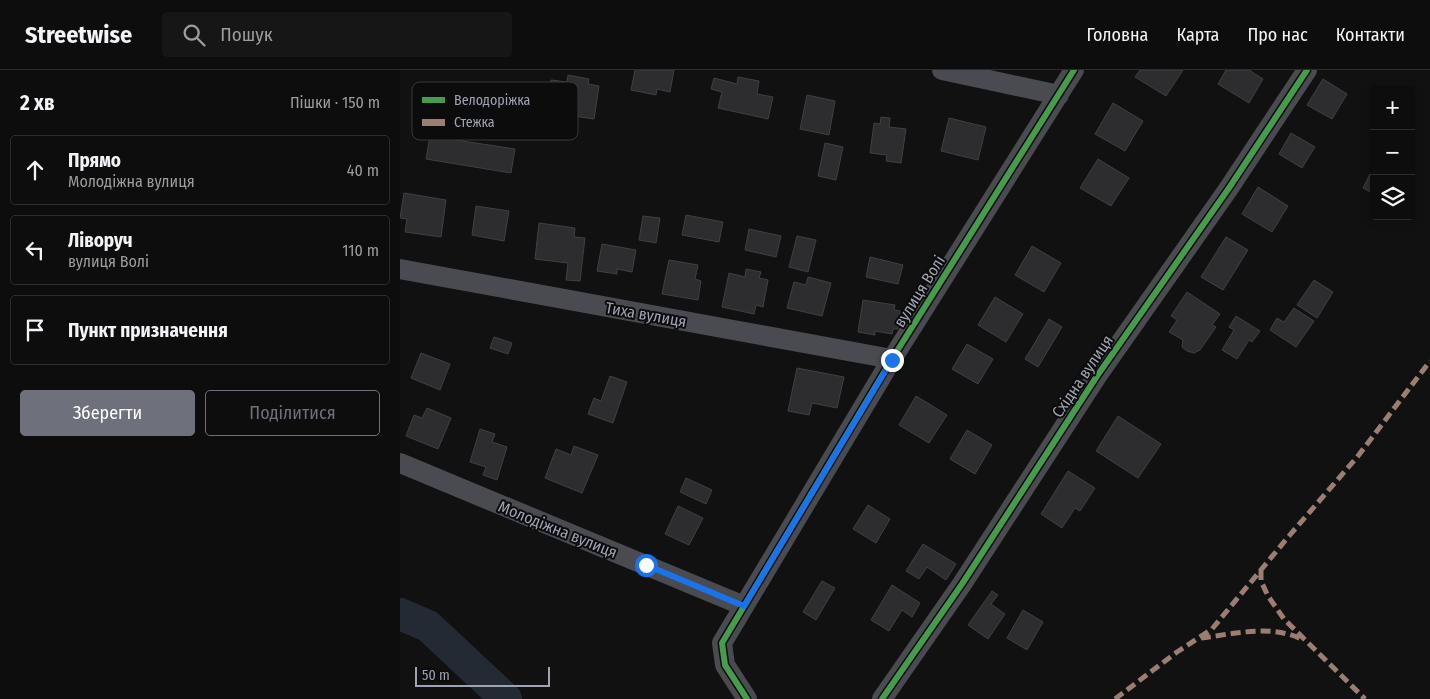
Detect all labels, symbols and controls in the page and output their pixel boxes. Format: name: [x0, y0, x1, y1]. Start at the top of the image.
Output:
search box: [162, 12, 512, 57]
text: Streetwise: [25, 21, 132, 49]
icon: search: [180, 21, 208, 49]
text: Пошук: [220, 23, 273, 46]
text: Головна: [1086, 24, 1148, 46]
text: Карта: [1176, 24, 1219, 46]
text: Про нас: [1247, 24, 1308, 46]
text: Контакти: [1336, 24, 1405, 46]
legend: [412, 82, 578, 140]
map controls: [1370, 85, 1415, 220]
button: +: [1370, 85, 1415, 130]
text: 2 хв: [20, 90, 55, 116]
text: Велодоріжка: [454, 92, 531, 109]
text: Пішки · 150 m: [290, 93, 380, 112]
text: Стежка: [454, 114, 495, 131]
button: −: [1370, 130, 1415, 175]
text: Прямо: [68, 149, 121, 172]
icon: ahead: [21, 156, 49, 184]
text: 40 m: [347, 161, 379, 180]
text: Молодіжна вулиця: [68, 172, 195, 191]
button: layers: [1370, 175, 1415, 220]
text: Ліворуч: [68, 229, 133, 252]
icon: left: [21, 236, 49, 264]
text: 110 m: [342, 241, 379, 260]
text: вулиця Волі: [68, 252, 149, 271]
street label: вулиця Волі: [890, 252, 949, 331]
street label: Тиха вулиця: [604, 298, 688, 331]
icon: arrive: [21, 316, 49, 344]
text: Пункт призначення: [68, 319, 228, 342]
street label: Східна вулиця: [1048, 332, 1117, 421]
route end: [881, 349, 904, 372]
button: Зберегти: [20, 390, 195, 436]
button: Поділитися: [205, 390, 380, 436]
street label: Молодіжна вулиця: [496, 497, 620, 562]
route start: [635, 554, 658, 577]
scale bar: [415, 664, 550, 687]
text: 50 m: [422, 667, 450, 684]

